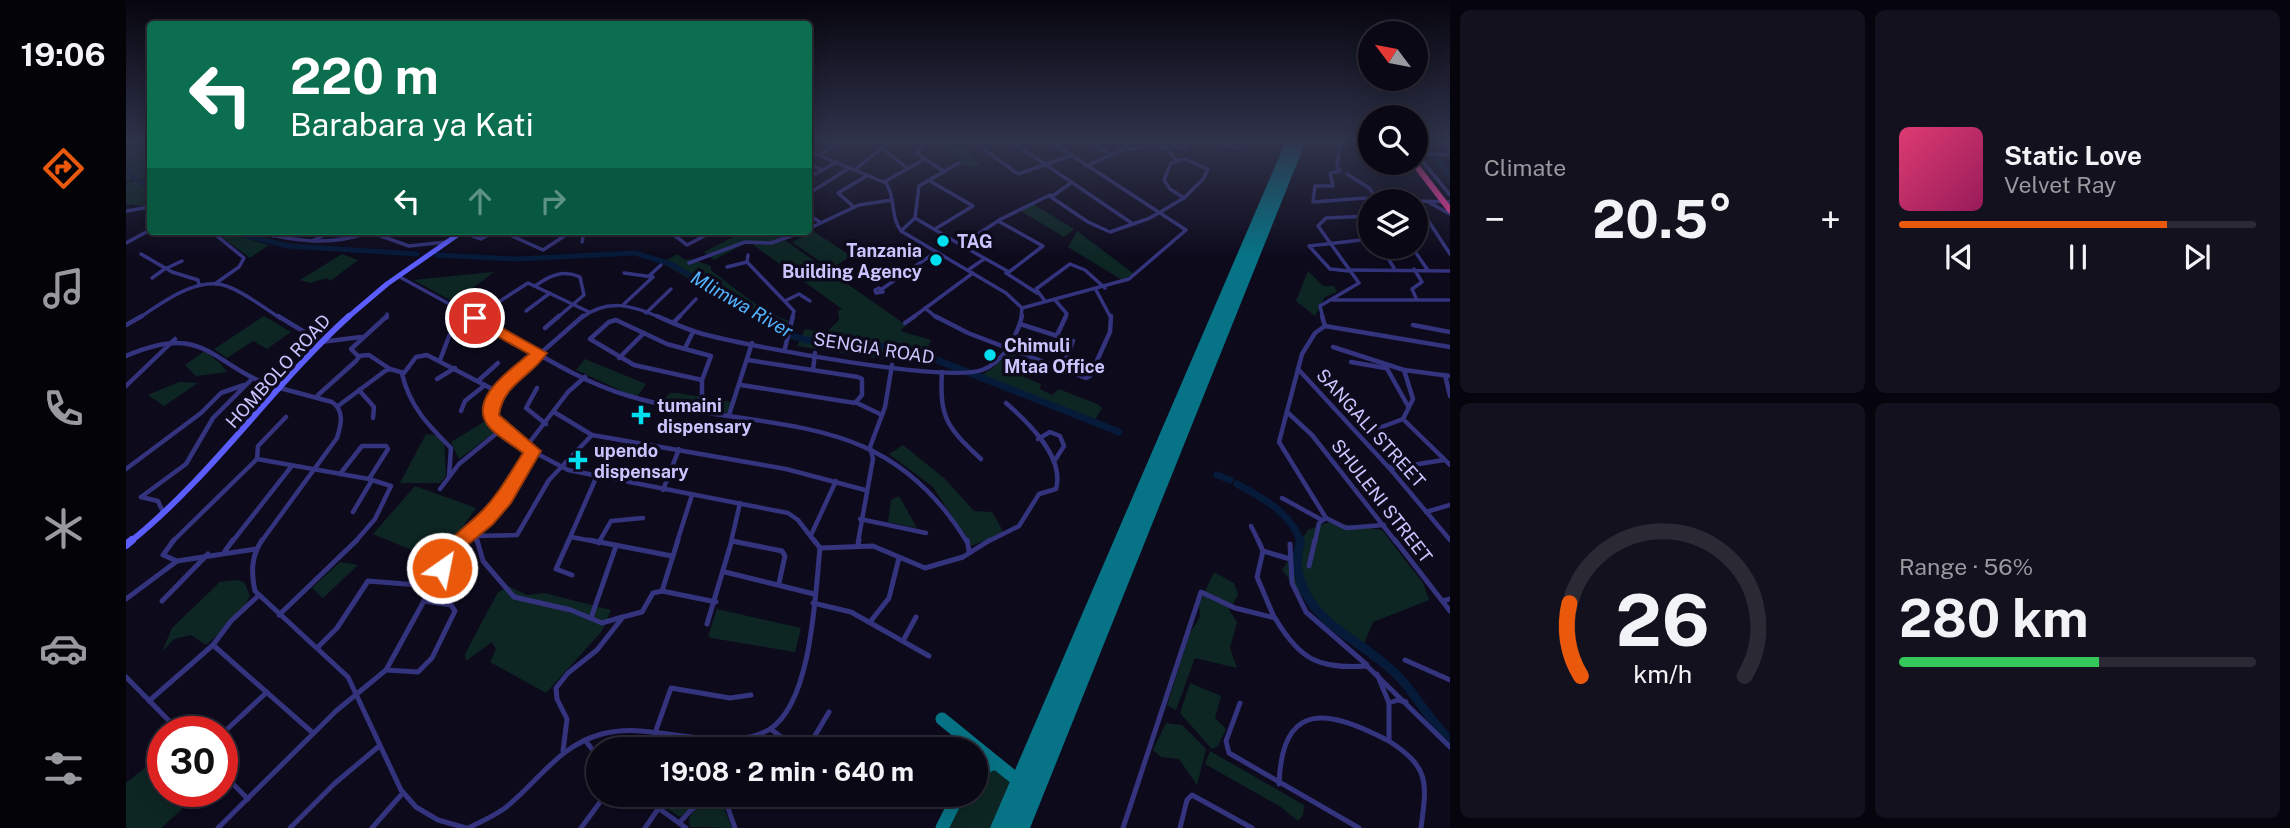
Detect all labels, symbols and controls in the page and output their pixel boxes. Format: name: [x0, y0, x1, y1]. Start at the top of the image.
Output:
north arrow: [1358, 21, 1428, 91]
map controls: [1358, 21, 1428, 259]
text: 19:06: [20, 36, 106, 73]
text: 220 m: [290, 47, 439, 105]
icon: left: [175, 49, 266, 140]
button: search: [1358, 105, 1428, 175]
text: Barabara ya Kati: [290, 106, 534, 143]
text: Static Love: [2004, 140, 2142, 171]
icon: directions: [39, 144, 88, 193]
text: Climate: [1484, 154, 1566, 181]
text: Velvet Ray: [2004, 171, 2116, 198]
icon: left: [388, 182, 426, 220]
icon: ahead: [461, 182, 499, 220]
icon: right: [534, 182, 572, 220]
button: layers: [1358, 189, 1428, 259]
text: 20.5°: [1592, 189, 1733, 250]
text: −: [1484, 197, 1505, 242]
text: +: [1820, 197, 1841, 242]
place label: TAG: [957, 231, 993, 252]
marker: TAG: [935, 233, 951, 249]
icon: previous: [1940, 238, 1978, 276]
icon: pause: [2059, 238, 2097, 276]
icon: next: [2178, 238, 2216, 276]
place label: Tanzania Building Agency: [782, 240, 922, 282]
marker: Tanzania Building Agency: [928, 252, 944, 268]
icon: music: [39, 264, 88, 313]
water label: Mlimwa River: [687, 266, 798, 342]
pin: [445, 288, 505, 348]
icon: arrive: [456, 299, 494, 337]
street label: HOMBOLO ROAD: [221, 310, 335, 432]
street label: SENGIA ROAD: [812, 328, 936, 368]
place label: Chimuli Mtaa Office: [1004, 335, 1105, 377]
marker: Chimuli Mtaa Office: [982, 347, 998, 363]
street label: SANGALI STREET: [1312, 364, 1430, 492]
icon: phone: [39, 384, 88, 433]
place label: tumaini dispensary: [657, 395, 752, 437]
marker: tumaini dispensary: [631, 405, 651, 425]
street label: SHULENI STREET: [1327, 435, 1437, 567]
place label: upendo dispensary: [594, 440, 689, 482]
marker: upendo dispensary: [568, 450, 588, 470]
icon: climate: [39, 504, 88, 553]
position arrow: [405, 531, 479, 605]
text: Range · 56%: [1899, 553, 2033, 580]
text: 26: [1615, 578, 1710, 663]
text: 280 km: [1899, 588, 2089, 649]
icon: car: [39, 624, 88, 673]
text: km/h: [1633, 659, 1692, 689]
speed limit sign: 30: [147, 716, 238, 807]
icon: filters: [39, 744, 88, 793]
text: 19:08 · 2 min · 640 m: [660, 756, 914, 787]

